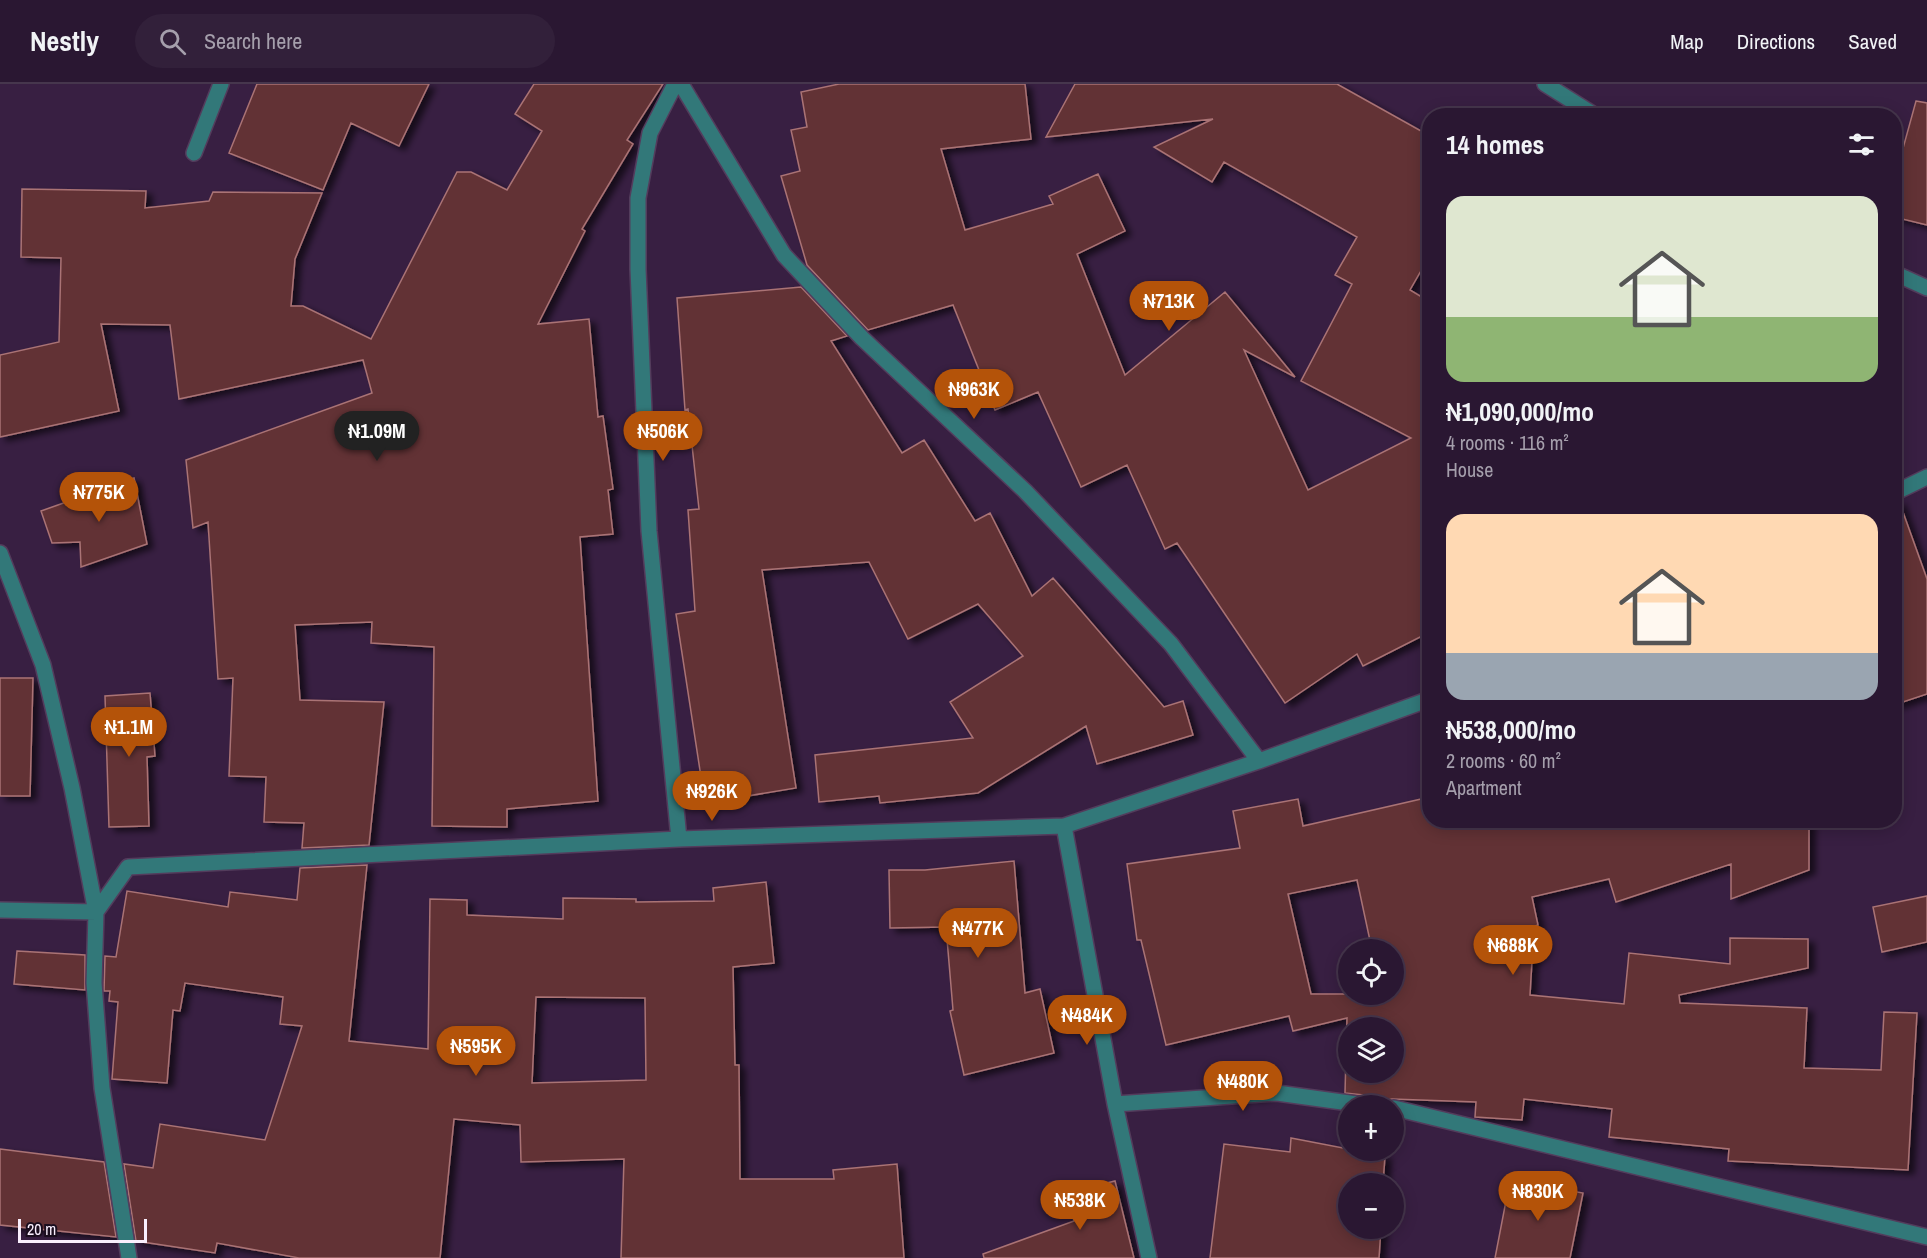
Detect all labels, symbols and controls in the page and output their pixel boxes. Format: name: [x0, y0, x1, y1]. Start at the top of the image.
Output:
search box: [135, 14, 555, 68]
text: Nestly: [30, 22, 99, 60]
icon: search: [156, 25, 189, 58]
text: Search here: [204, 26, 302, 56]
text: Map: [1670, 27, 1704, 56]
text: Directions: [1737, 27, 1815, 56]
text: Saved: [1848, 27, 1897, 56]
text: 14 homes: [1446, 127, 1544, 162]
icon: filters: [1845, 128, 1878, 161]
icon: home: [1608, 235, 1716, 343]
pin: ₦713K: [1127, 281, 1211, 332]
text: ₦713K: [1143, 287, 1195, 314]
pin: ₦963K: [932, 369, 1016, 420]
text: ₦963K: [948, 375, 1000, 402]
text: ₦1,090,000/mo: [1446, 394, 1594, 429]
pin: ₦1.09M: [328, 411, 426, 462]
pin: ₦506K: [621, 411, 705, 462]
text: ₦1.09M: [348, 417, 406, 444]
text: ₦506K: [637, 417, 689, 444]
text: 4 rooms · 116 m²: [1446, 429, 1569, 456]
text: House: [1446, 456, 1493, 483]
pin: ₦775K: [57, 472, 141, 523]
text: ₦775K: [73, 478, 125, 505]
icon: home: [1608, 553, 1716, 661]
pin: ₦1.1M: [87, 707, 171, 758]
text: ₦538,000/mo: [1446, 712, 1576, 747]
text: ₦1.1M: [105, 713, 153, 740]
text: 2 rooms · 60 m²: [1446, 747, 1561, 774]
pin: ₦926K: [670, 771, 754, 822]
text: Apartment: [1446, 774, 1522, 801]
text: ₦926K: [686, 777, 738, 804]
pin: ₦477K: [936, 908, 1020, 959]
text: ₦477K: [952, 914, 1004, 941]
pin: ₦688K: [1471, 925, 1555, 976]
text: ₦688K: [1487, 931, 1539, 958]
map controls: [1338, 939, 1404, 1239]
button: locate: [1338, 939, 1404, 1005]
pin: ₦484K: [1045, 995, 1129, 1046]
text: ₦484K: [1061, 1001, 1113, 1028]
button: layers: [1338, 1017, 1404, 1083]
pin: ₦595K: [434, 1026, 518, 1077]
text: ₦595K: [450, 1032, 502, 1059]
pin: ₦480K: [1201, 1061, 1285, 1112]
text: ₦480K: [1217, 1067, 1269, 1094]
button: +: [1338, 1095, 1404, 1161]
pin: ₦830K: [1496, 1171, 1580, 1222]
button: −: [1338, 1173, 1404, 1239]
text: ₦830K: [1512, 1177, 1564, 1204]
pin: ₦538K: [1038, 1180, 1122, 1231]
text: ₦538K: [1054, 1186, 1106, 1213]
scale bar: [18, 1216, 147, 1244]
text: 20 m: [27, 1218, 56, 1240]

